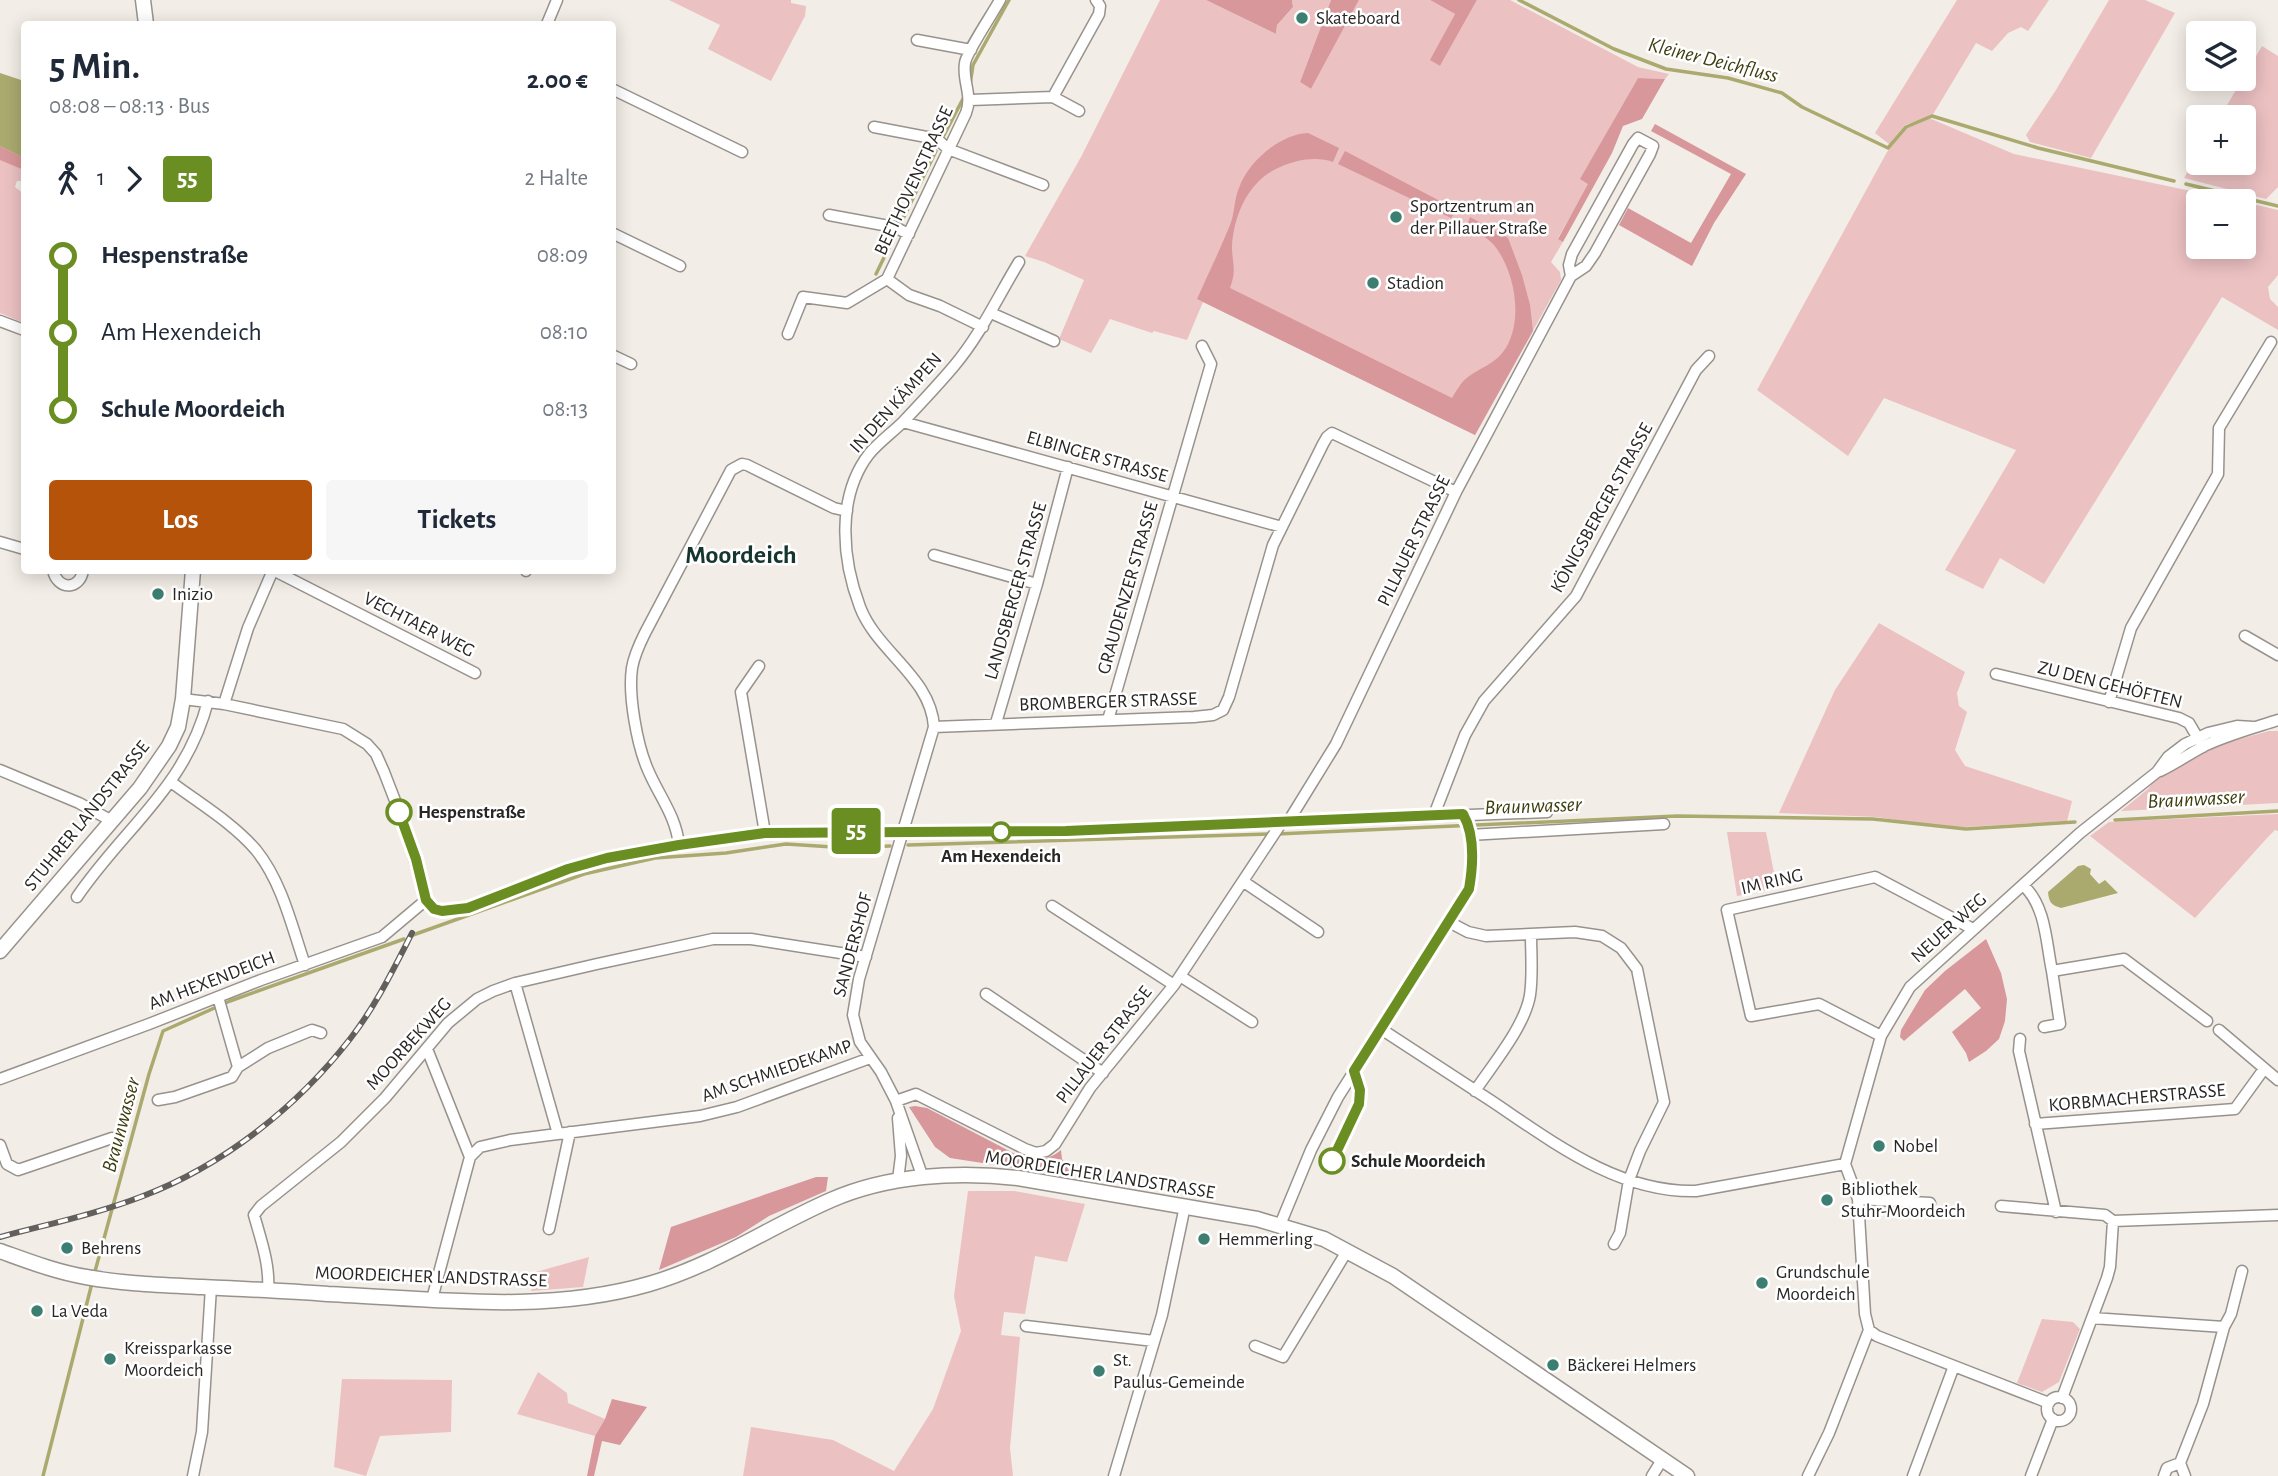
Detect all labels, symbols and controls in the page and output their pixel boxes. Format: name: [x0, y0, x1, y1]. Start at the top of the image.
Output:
place label: Skateboard: [1316, 9, 1400, 28]
marker: Skateboard: [1294, 10, 1310, 26]
map controls: [2186, 21, 2256, 259]
button: layers: [2186, 21, 2256, 91]
water label: Kleiner Deichfluss: [1646, 34, 1780, 86]
text: 5 Min.: [49, 48, 140, 86]
text: 2.00 €: [527, 67, 588, 93]
text: 08:08 – 08:13 · Bus: [49, 95, 210, 118]
street label: BEETHOVENSTRASSE: [871, 104, 957, 258]
button: +: [2186, 105, 2256, 175]
icon: walk: [49, 160, 87, 198]
icon: forward: [115, 160, 153, 198]
text: 1: [97, 167, 105, 190]
text: 55: [177, 167, 198, 191]
text: 2 Halte: [525, 167, 588, 190]
button: −: [2186, 189, 2256, 259]
place label: Sportzentrum an der Pillauer Straße: [1410, 197, 1547, 238]
marker: Sportzentrum an der Pillauer Straße: [1388, 209, 1404, 225]
text: Hespenstraße: [101, 242, 248, 268]
text: 08:09: [537, 244, 588, 267]
place label: Stadion: [1387, 274, 1444, 293]
marker: Stadion: [1365, 275, 1381, 291]
text: Am Hexendeich: [101, 319, 262, 345]
text: 08:10: [540, 321, 588, 344]
street label: IN DEN KÄMPEN: [846, 349, 946, 457]
text: Schule Moordeich: [101, 396, 285, 422]
text: 08:13: [542, 398, 588, 421]
street label: KÖNIGSBERGER STRASSE: [1547, 420, 1657, 596]
street label: ELBINGER STRASSE: [1024, 428, 1170, 486]
street label: PILLAUER STRASSE: [1374, 473, 1454, 609]
button: Los: [49, 480, 312, 560]
button: Tickets: [326, 480, 588, 560]
street label: LANDSBERGER STRASSE: [982, 500, 1050, 682]
street label: GRAUDENZER STRASSE: [1094, 500, 1162, 676]
district label: Moordeich: [685, 542, 797, 568]
place label: Inizio: [172, 585, 213, 604]
marker: Inizio: [150, 586, 166, 602]
street label: VECHTAER WEG: [361, 589, 477, 661]
street label: ZU DEN GEHÖFTEN: [2036, 657, 2184, 712]
street label: BROMBERGER STRASSE: [1019, 689, 1197, 715]
street label: STUHRER LANDSTRASSE: [21, 737, 153, 895]
water label: Braunwasser: [2147, 786, 2246, 812]
water label: Braunwasser: [1484, 794, 1583, 818]
marker: Hespenstraße: [386, 799, 412, 825]
place label: Hespenstraße: [418, 803, 526, 822]
line badge: 55: [824, 808, 888, 854]
text: 55: [846, 819, 866, 843]
marker: Am Hexendeich: [991, 822, 1011, 842]
place label: Am Hexendeich: [941, 847, 1061, 866]
street label: IM RING: [1739, 866, 1805, 898]
street label: NEUER WEG: [1908, 889, 1990, 967]
street label: SANDERSHOF: [830, 890, 876, 999]
street label: AM HEXENDEICH: [146, 948, 278, 1014]
street label: PILLAUER STRASSE: [1053, 983, 1155, 1107]
street label: MOORBEKWEG: [363, 994, 455, 1094]
street label: AM SCHMIEDEKAMP: [699, 1036, 855, 1106]
water label: Braunwasser: [98, 1074, 144, 1175]
street label: KORBMACHERSTRASSE: [2048, 1081, 2226, 1115]
place label: Nobel: [1893, 1137, 1938, 1156]
marker: Nobel: [1871, 1138, 1887, 1154]
street label: MOORDEICHER LANDSTRASSE: [984, 1147, 1216, 1203]
marker: Schule Moordeich: [1319, 1148, 1345, 1174]
place label: Schule Moordeich: [1351, 1152, 1486, 1171]
place label: Bibliothek Stuhr-Moordeich: [1841, 1180, 1966, 1221]
marker: Bibliothek Stuhr-Moordeich: [1819, 1192, 1835, 1208]
place label: Hemmerling: [1218, 1230, 1314, 1249]
marker: Hemmerling: [1196, 1231, 1212, 1247]
place label: Behrens: [81, 1239, 141, 1258]
marker: Behrens: [59, 1240, 75, 1256]
street label: MOORDEICHER LANDSTRASSE: [315, 1263, 547, 1291]
place label: Grundschule Moordeich: [1776, 1263, 1870, 1304]
marker: Grundschule Moordeich: [1754, 1275, 1770, 1291]
place label: La Veda: [51, 1302, 108, 1321]
marker: La Veda: [29, 1303, 45, 1319]
place label: Kreissparkasse Moordeich: [124, 1339, 232, 1380]
marker: Kreissparkasse Moordeich: [102, 1351, 118, 1367]
place label: St. Paulus-Gemeinde: [1113, 1351, 1245, 1392]
place label: Bäckerei Helmers: [1567, 1356, 1696, 1375]
marker: Bäckerei Helmers: [1545, 1357, 1561, 1373]
marker: St. Paulus-Gemeinde: [1091, 1363, 1107, 1379]

